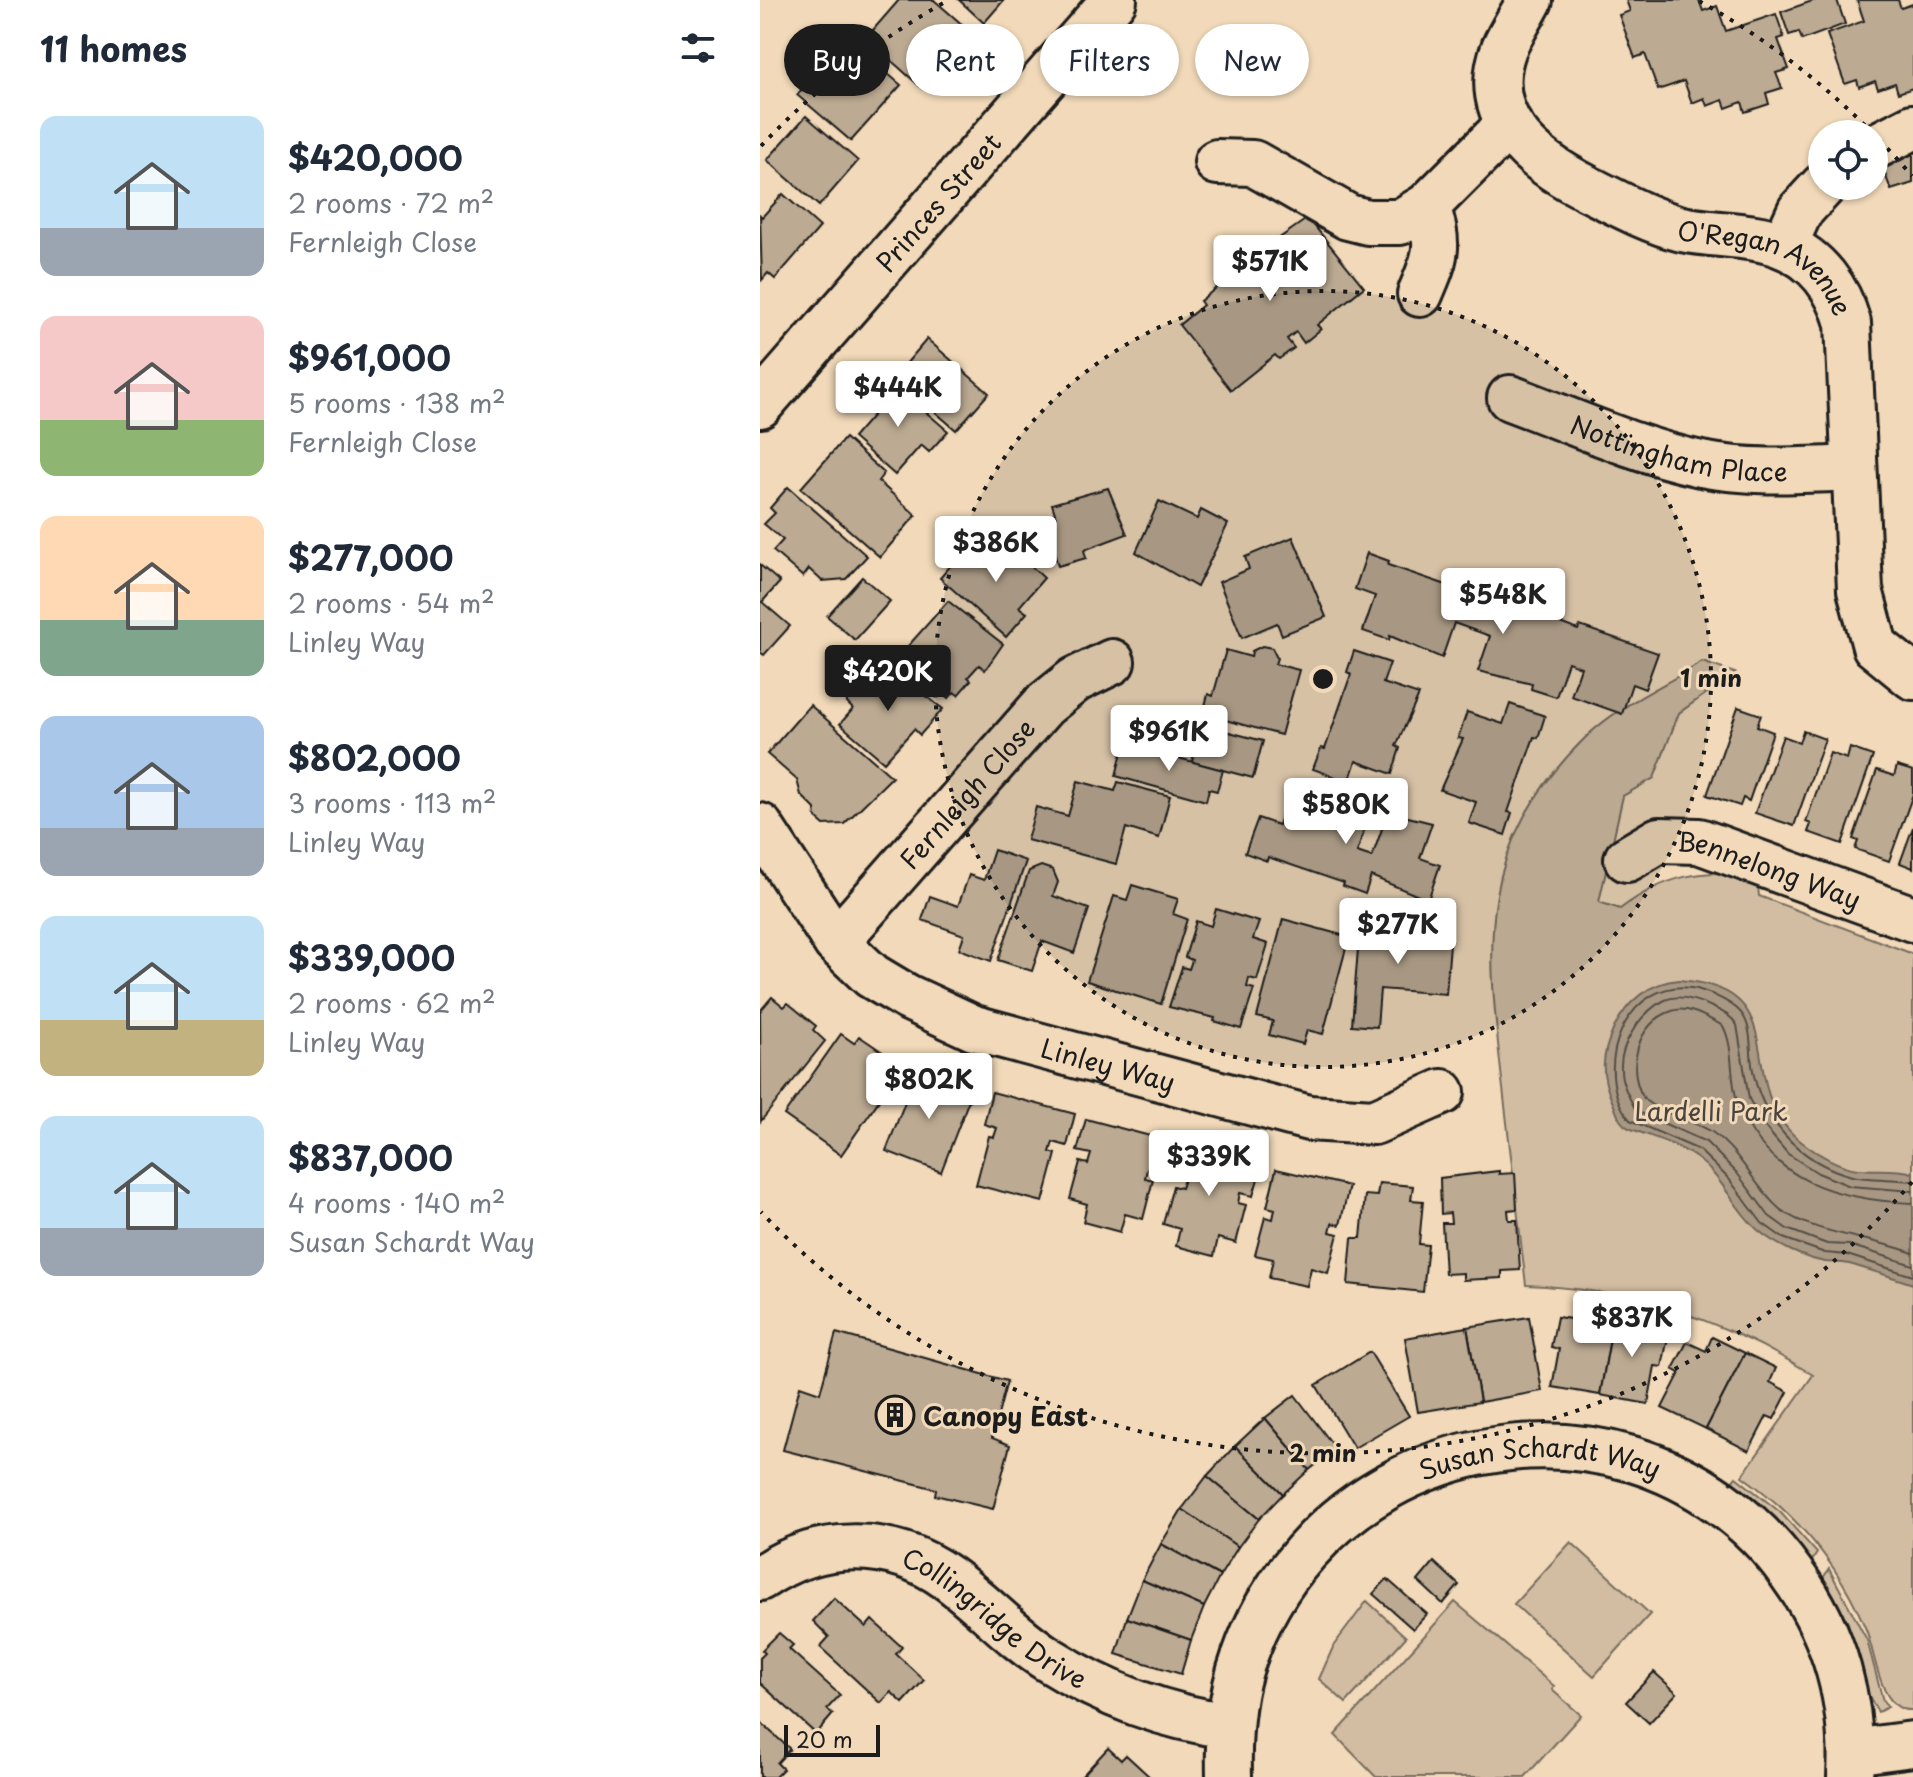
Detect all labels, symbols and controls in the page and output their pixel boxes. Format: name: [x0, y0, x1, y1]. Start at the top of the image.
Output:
text: 11 homes: [40, 22, 187, 74]
chip: Buy: [784, 24, 890, 96]
chip: Rent: [906, 24, 1024, 96]
chip: Filters: [1040, 24, 1179, 96]
chip: New: [1195, 24, 1309, 96]
icon: filters: [676, 26, 720, 70]
map controls: [1808, 120, 1888, 200]
button: locate: [1808, 120, 1888, 200]
street label: Princes Street: [866, 124, 1009, 280]
text: $420,000: [288, 131, 463, 183]
icon: home: [104, 148, 200, 244]
text: 2 rooms · 72 m²: [288, 183, 494, 222]
street label: O'Regan Avenue: [1675, 209, 1863, 321]
text: Fernleigh Close: [288, 222, 477, 261]
pin: $571K: [1214, 235, 1326, 303]
text: $571K: [1231, 241, 1309, 280]
text: $961,000: [288, 331, 451, 383]
icon: home: [104, 348, 200, 444]
pin: $444K: [842, 361, 954, 429]
text: $444K: [854, 367, 942, 406]
text: 5 rooms · 138 m²: [288, 383, 506, 422]
street label: Nottingham Place: [1565, 404, 1788, 490]
text: Fernleigh Close: [288, 422, 477, 461]
pin: $386K: [940, 516, 1052, 584]
text: $386K: [953, 522, 1039, 561]
text: $277,000: [288, 531, 453, 583]
icon: home: [104, 548, 200, 644]
pin: $548K: [1447, 568, 1559, 636]
text: $548K: [1459, 574, 1547, 613]
text: 2 rooms · 54 m²: [288, 583, 495, 622]
text: Linley Way: [288, 622, 426, 661]
pin: $420K: [832, 645, 944, 713]
text: $420K: [843, 651, 933, 690]
text: 1 min: [1680, 659, 1742, 695]
centre of rings: [1309, 665, 1337, 693]
pin: $961K: [1113, 705, 1225, 773]
street label: Fernleigh Close: [890, 709, 1044, 877]
text: $961K: [1129, 711, 1209, 750]
text: $802,000: [288, 731, 461, 783]
icon: home: [104, 748, 200, 844]
pin: $580K: [1290, 778, 1402, 846]
text: 3 rooms · 113 m²: [288, 783, 496, 822]
text: $580K: [1302, 784, 1390, 823]
street label: Bennelong Way: [1677, 821, 1867, 918]
text: Linley Way: [288, 822, 426, 861]
pin: $277K: [1342, 898, 1454, 966]
text: $277K: [1357, 904, 1439, 943]
text: $339,000: [288, 931, 455, 983]
icon: home: [104, 948, 200, 1044]
text: 2 rooms · 62 m²: [288, 983, 496, 1022]
text: Linley Way: [288, 1022, 426, 1061]
street label: Linley Way: [1037, 1027, 1180, 1101]
pin: $802K: [873, 1053, 985, 1121]
text: $802K: [884, 1059, 974, 1098]
park label: Lardelli Park: [1634, 1091, 1788, 1130]
pin: $339K: [1153, 1130, 1265, 1198]
text: $837,000: [288, 1131, 453, 1183]
text: $339K: [1167, 1136, 1251, 1175]
icon: home: [104, 1148, 200, 1244]
text: 4 rooms · 140 m²: [288, 1183, 506, 1222]
text: Susan Schardt Way: [288, 1222, 535, 1261]
pin: $837K: [1576, 1291, 1688, 1359]
text: $837K: [1591, 1297, 1673, 1336]
building icon: Canopy East: [874, 1394, 916, 1436]
place label: Canopy East: [923, 1396, 1088, 1435]
street label: Susan Schardt Way: [1412, 1427, 1667, 1489]
text: 2 min: [1289, 1434, 1357, 1470]
street label: Collingridge Drive: [897, 1537, 1094, 1698]
scale bar: [784, 1721, 880, 1757]
text: 20 m: [796, 1722, 853, 1755]

